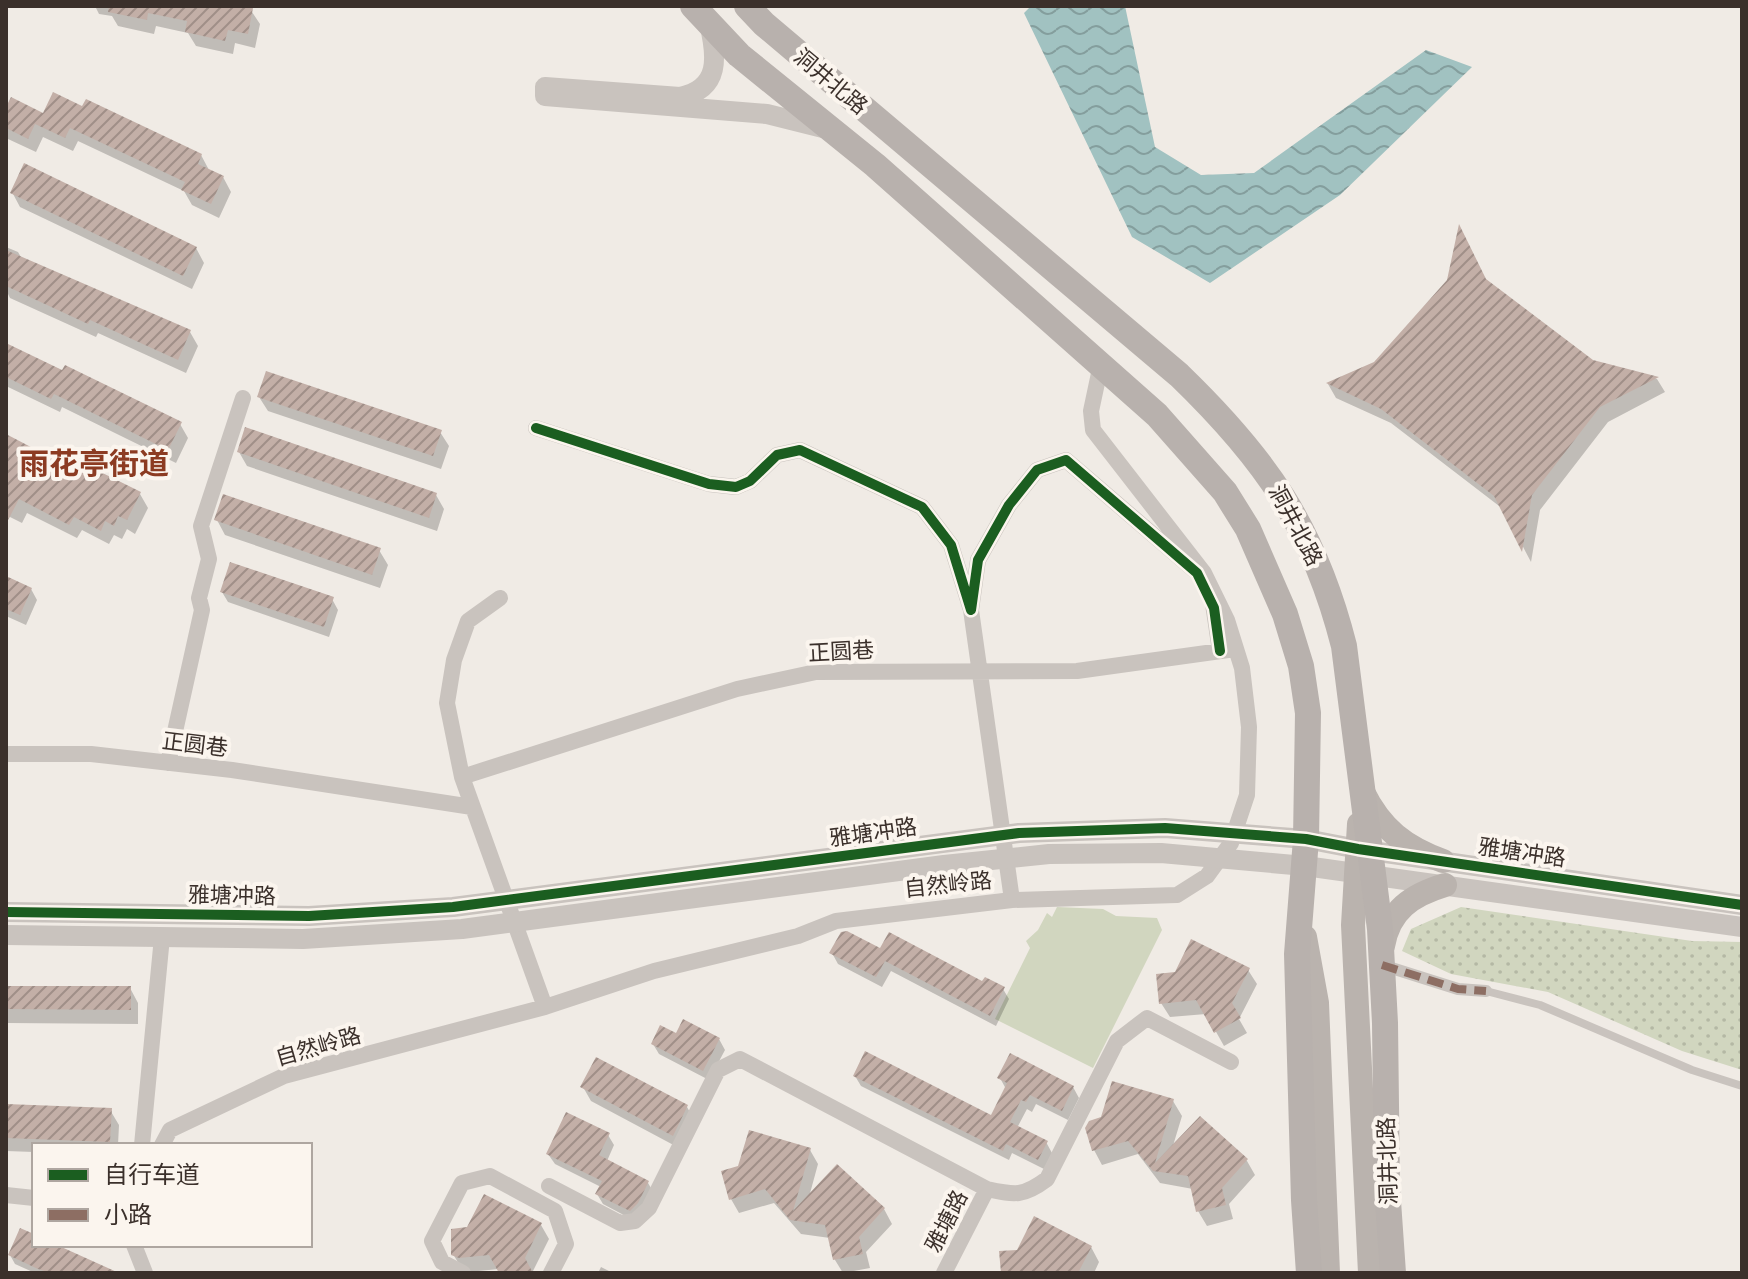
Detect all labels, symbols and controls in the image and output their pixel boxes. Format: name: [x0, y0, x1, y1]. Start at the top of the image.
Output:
street label: 洞井北路: [790, 42, 874, 118]
district label: 雨花亭街道: [19, 444, 169, 480]
street label: 洞井北路: [1265, 480, 1329, 569]
street label: 正圆巷: [807, 635, 875, 665]
street label: 正圆巷: [161, 726, 229, 760]
street label: 雅塘冲路: [827, 812, 918, 850]
street label: 雅塘冲路: [1477, 832, 1568, 870]
street label: 自然岭路: [903, 865, 993, 901]
street label: 雅塘冲路: [188, 880, 276, 908]
street label: 自然岭路: [272, 1020, 364, 1070]
street label: 洞井北路: [1371, 1117, 1401, 1205]
legend: [32, 1143, 312, 1247]
text: 自行车道: [104, 1159, 200, 1188]
street label: 雅塘路: [919, 1185, 972, 1256]
text: 小路: [104, 1199, 152, 1228]

